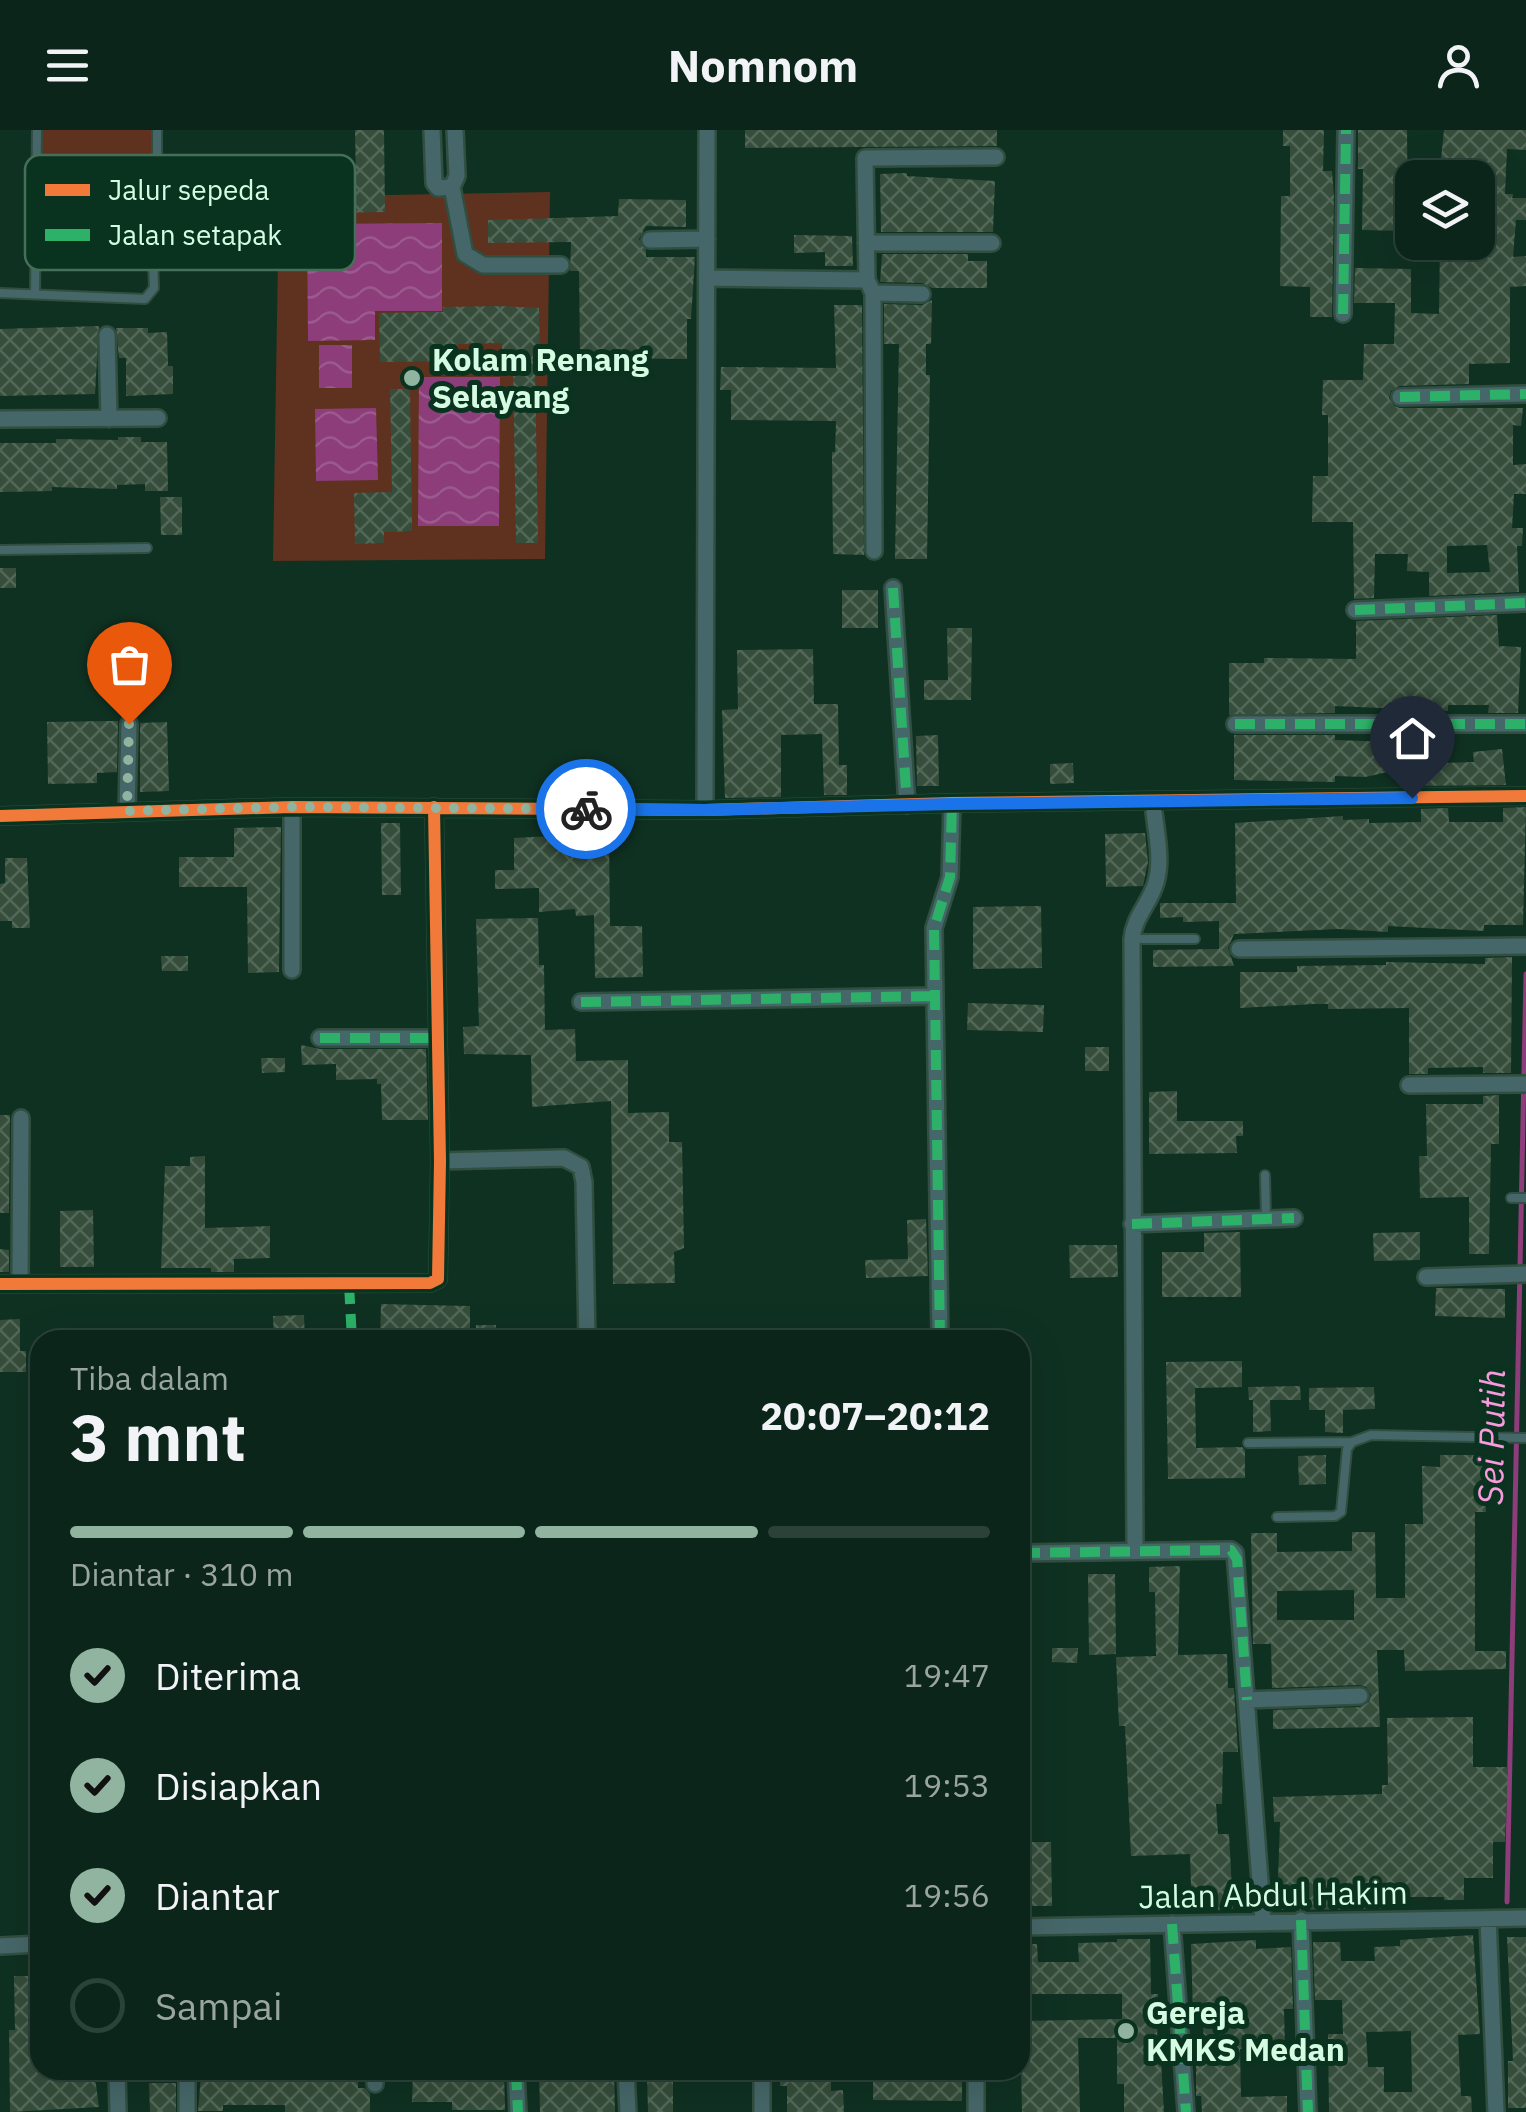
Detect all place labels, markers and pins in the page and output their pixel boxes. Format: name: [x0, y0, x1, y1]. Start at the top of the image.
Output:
place label: Kolam Renang Selayang: [432, 338, 649, 417]
marker: Kolam Renang Selayang: [401, 367, 423, 389]
pin: [87, 622, 172, 725]
pin: [1370, 696, 1455, 799]
place label: Gereja KMKS Medan: [1146, 1991, 1345, 2070]
marker: Gereja KMKS Medan: [1115, 2020, 1137, 2042]

